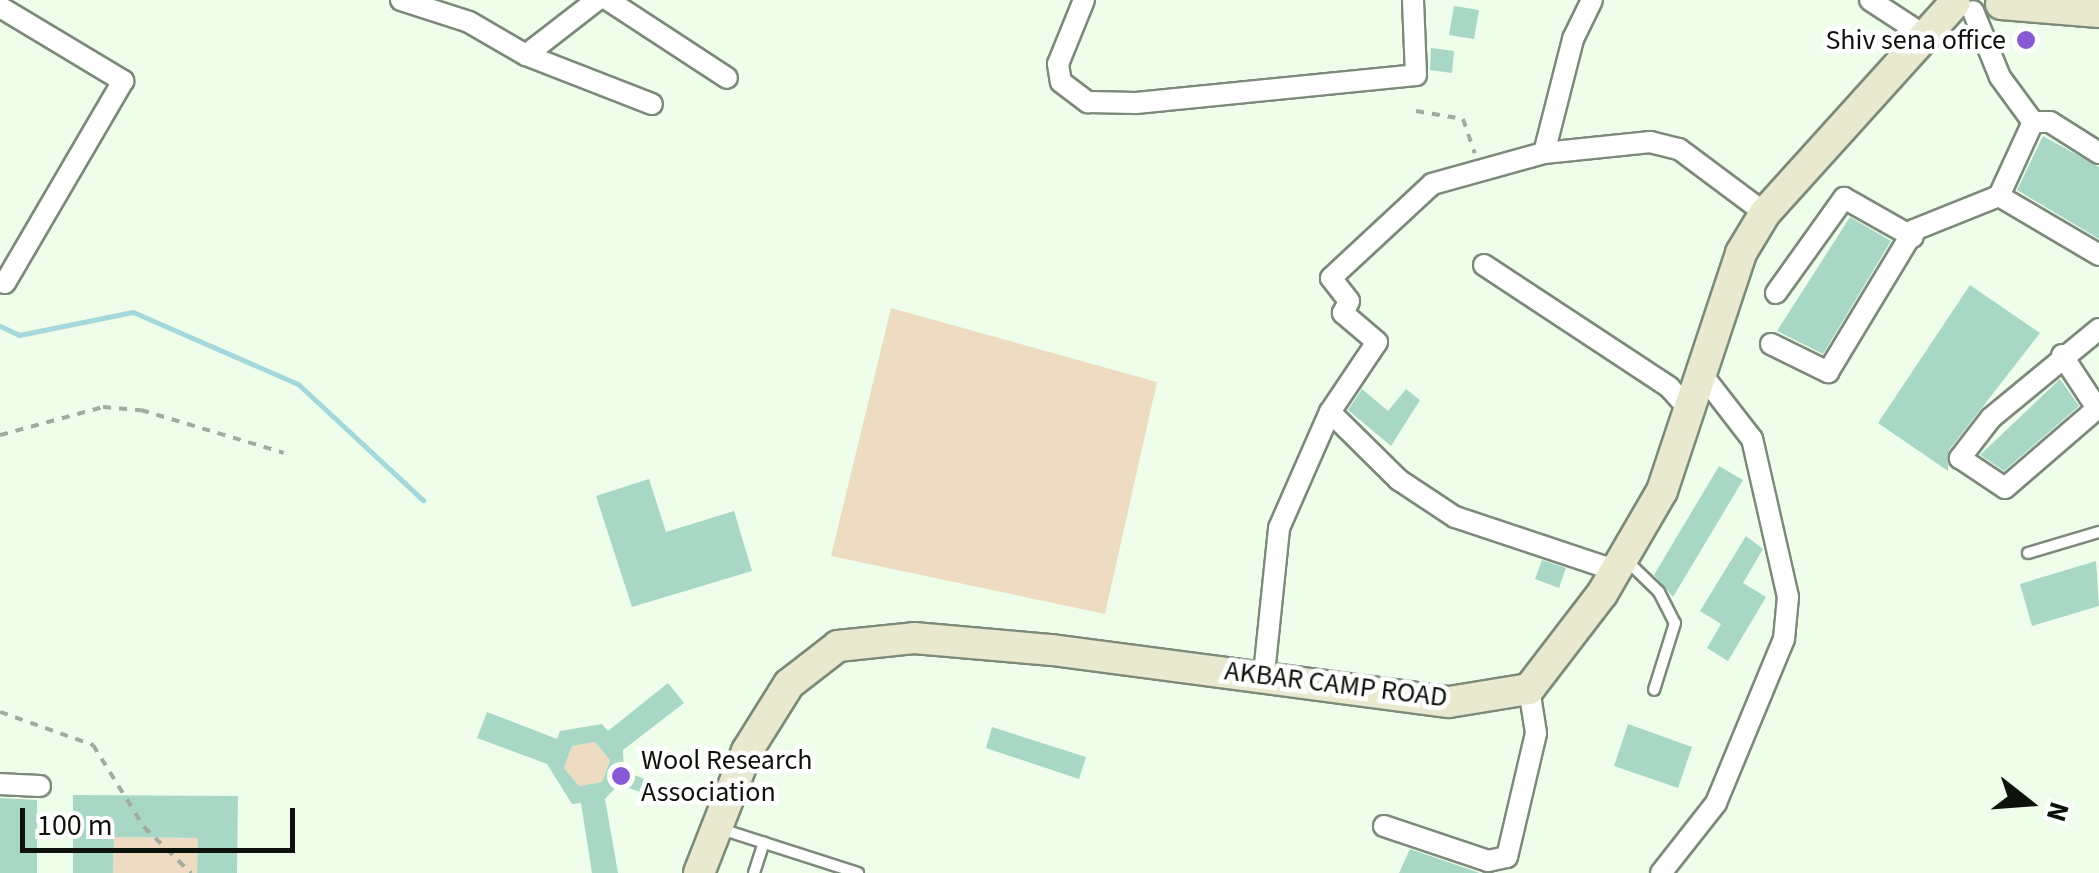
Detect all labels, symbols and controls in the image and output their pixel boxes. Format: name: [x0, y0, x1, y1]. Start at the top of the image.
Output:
place label: Shiv sena office: [1825, 23, 2006, 57]
marker: Shiv sena office: [2015, 29, 2037, 51]
street label: AKBAR CAMP ROAD: [1223, 654, 1449, 714]
place label: Wool Research Association: [641, 743, 812, 809]
north arrow: [1979, 753, 2079, 853]
marker: Wool Research Association: [610, 765, 632, 787]
scale bar: [25, 788, 300, 850]
text: N: [2036, 797, 2080, 827]
text: 100 m: [37, 804, 113, 847]

